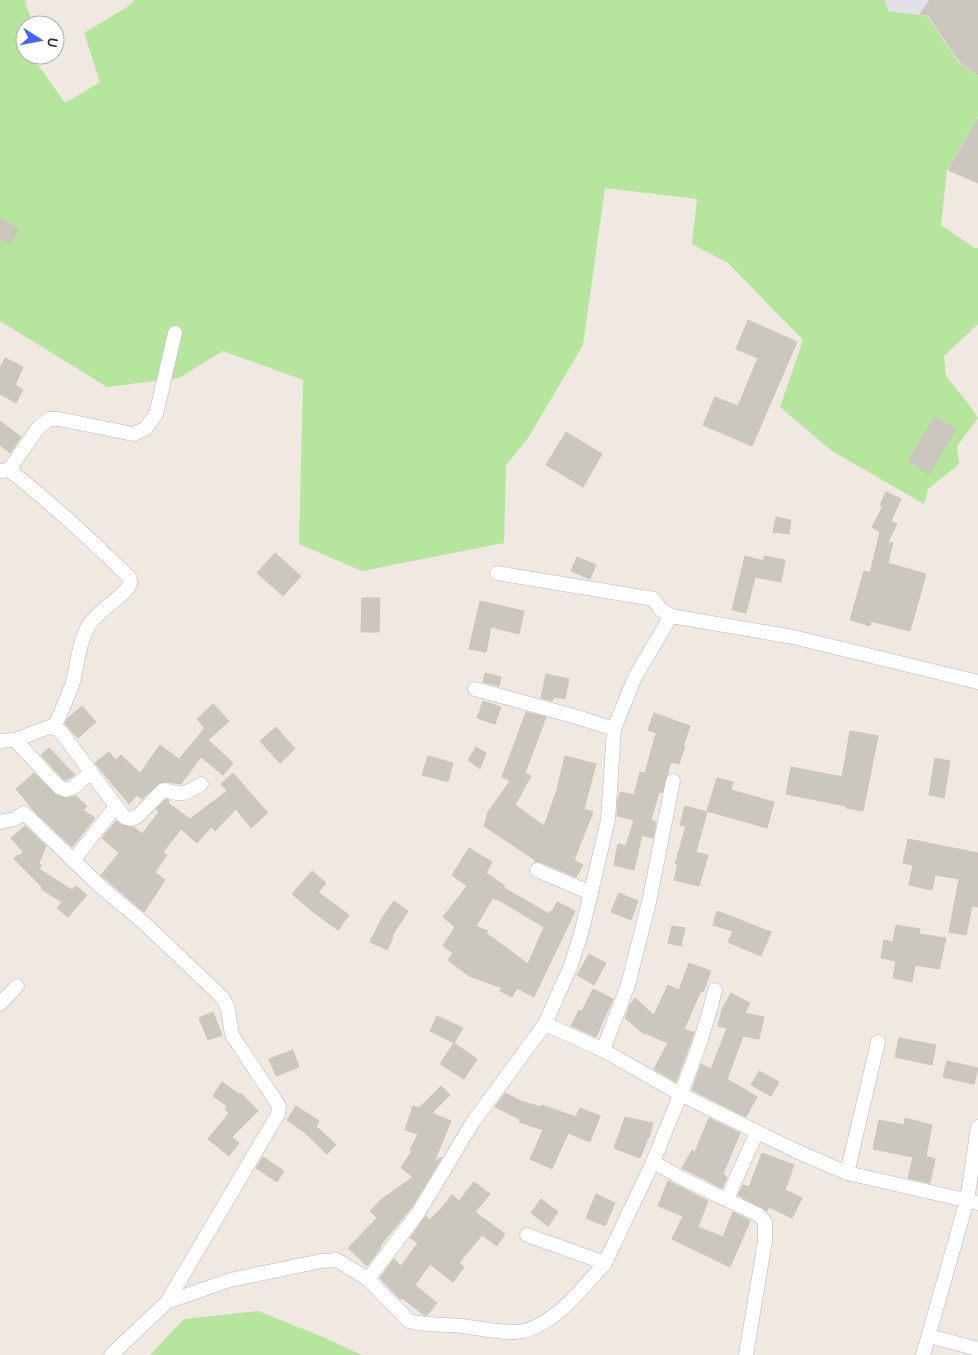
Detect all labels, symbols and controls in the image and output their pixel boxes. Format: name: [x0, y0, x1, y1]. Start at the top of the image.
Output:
north arrow: [15, 15, 65, 65]
text: U: [43, 36, 63, 49]

